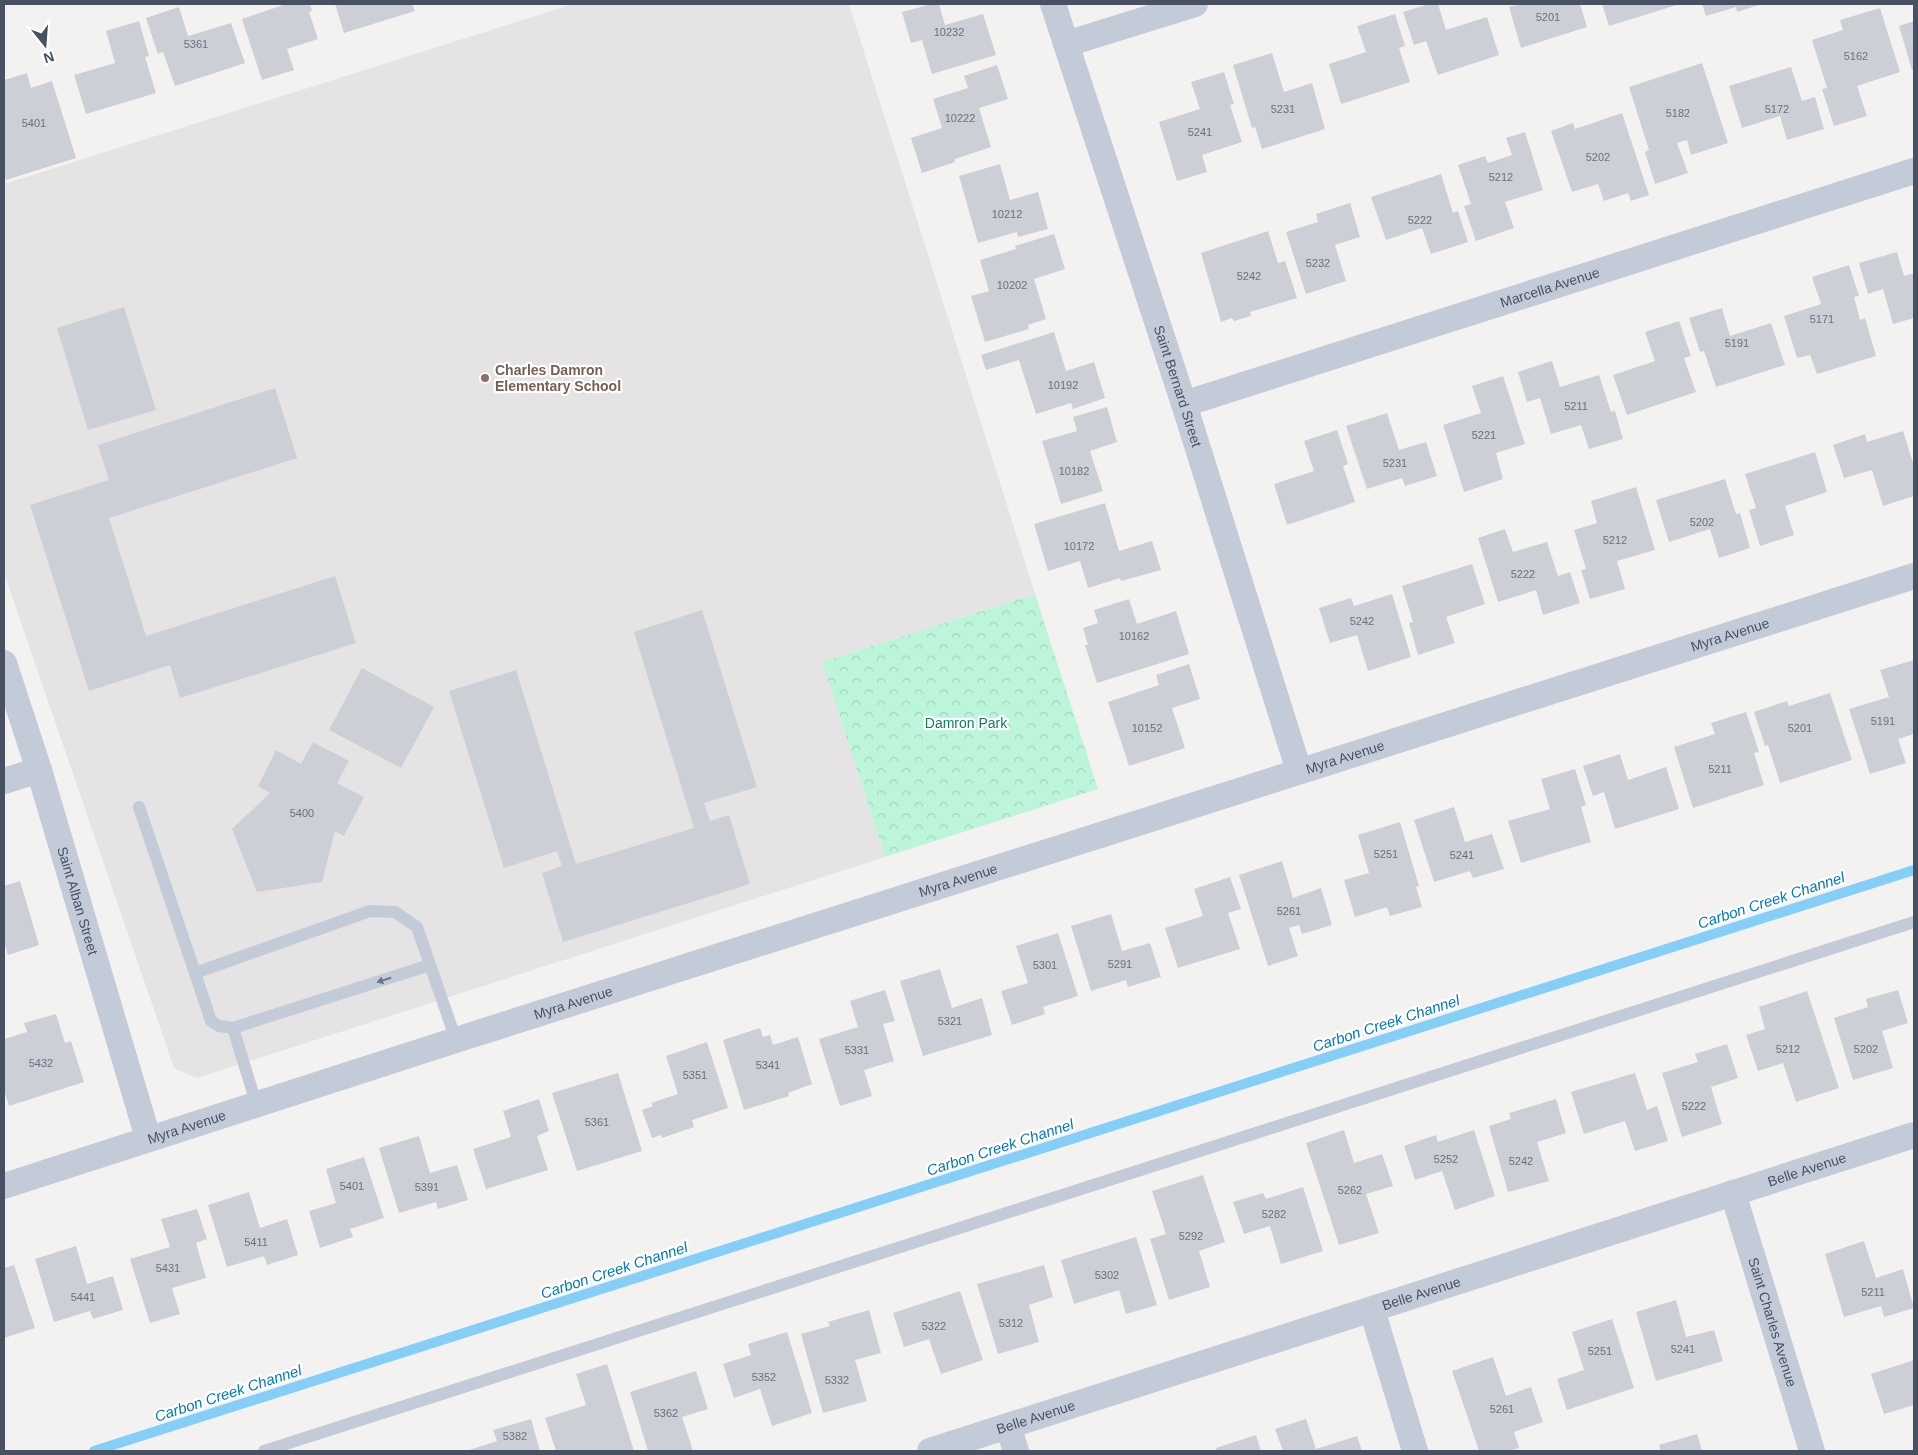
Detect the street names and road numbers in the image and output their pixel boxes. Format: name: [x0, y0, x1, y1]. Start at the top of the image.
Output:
street label: Marcella Avenue: [1498, 264, 1602, 311]
street label: Saint Bernard Street: [1151, 323, 1205, 449]
street label: Myra Avenue: [1689, 614, 1772, 655]
street label: Myra Avenue: [1304, 737, 1387, 777]
street label: Saint Alban Street: [54, 845, 101, 957]
street label: Myra Avenue: [917, 860, 1000, 900]
street label: Myra Avenue: [532, 983, 615, 1023]
street label: Myra Avenue: [145, 1107, 228, 1147]
street label: Belle Avenue: [1766, 1149, 1848, 1189]
street label: Saint Charles Avenue: [1745, 1255, 1800, 1389]
street label: Belle Avenue: [1380, 1273, 1463, 1313]
street label: Belle Avenue: [994, 1397, 1077, 1437]

